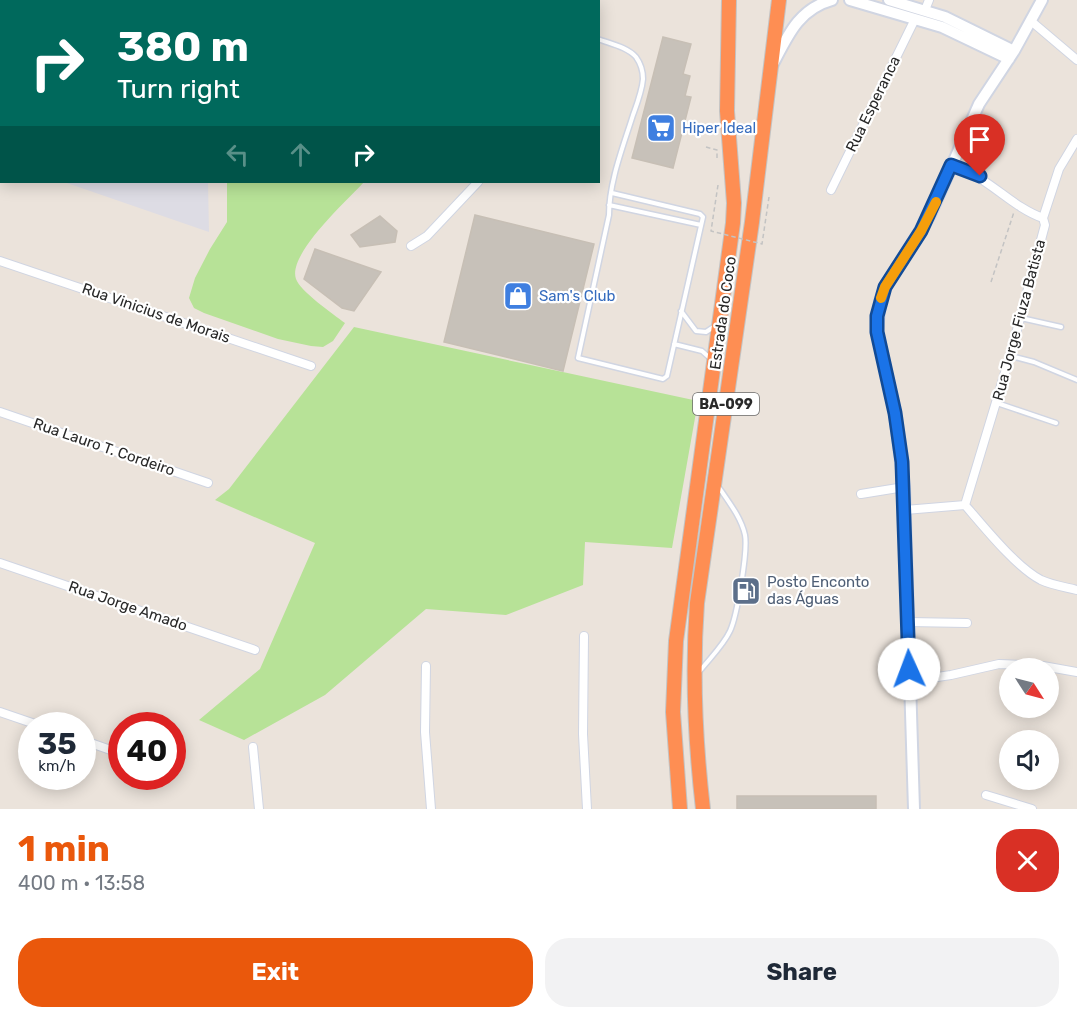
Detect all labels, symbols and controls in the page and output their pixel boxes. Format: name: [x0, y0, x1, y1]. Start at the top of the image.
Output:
text: 380 m: [117, 22, 249, 72]
icon: right: [18, 24, 96, 102]
street label: Rua Esperanca: [842, 53, 904, 155]
text: Turn right: [117, 73, 240, 105]
supermarket icon: Hiper Ideal: [645, 112, 677, 144]
pin: [954, 114, 1005, 176]
place label: Hiper Ideal: [682, 119, 756, 137]
icon: arrive: [963, 123, 996, 156]
icon: left: [221, 138, 254, 171]
icon: ahead: [284, 138, 317, 171]
icon: right: [347, 138, 380, 171]
street label: Rua Jorge Fiuza Batista: [989, 237, 1049, 403]
street label: Estrada do Coco: [706, 255, 740, 371]
street label: Rua Vinicius de Morais: [80, 279, 233, 347]
shop icon: Sam's Club: [502, 280, 534, 312]
place label: Sam's Club: [539, 287, 615, 305]
road number: BA-099: [693, 393, 759, 415]
street label: Rua Lauro T. Cordeiro: [31, 414, 177, 480]
place label: Posto Enconto das Águas: [767, 573, 869, 608]
fuel station icon: Posto Enconto das Águas: [730, 575, 762, 607]
street label: Rua Jorge Amado: [66, 577, 190, 635]
position arrow: [877, 637, 941, 701]
north arrow: [999, 658, 1059, 718]
map controls: [999, 658, 1059, 790]
speed limit sign: 40: [108, 712, 186, 790]
text: 35: [37, 726, 77, 762]
button: sound: [999, 730, 1059, 790]
text: km/h: [38, 757, 76, 775]
text: 1 min: [18, 827, 110, 870]
button: close: [996, 829, 1059, 892]
text: 400 m · 13:58: [18, 871, 145, 895]
button: Exit: [18, 938, 533, 1007]
button: Share: [545, 938, 1059, 1007]

